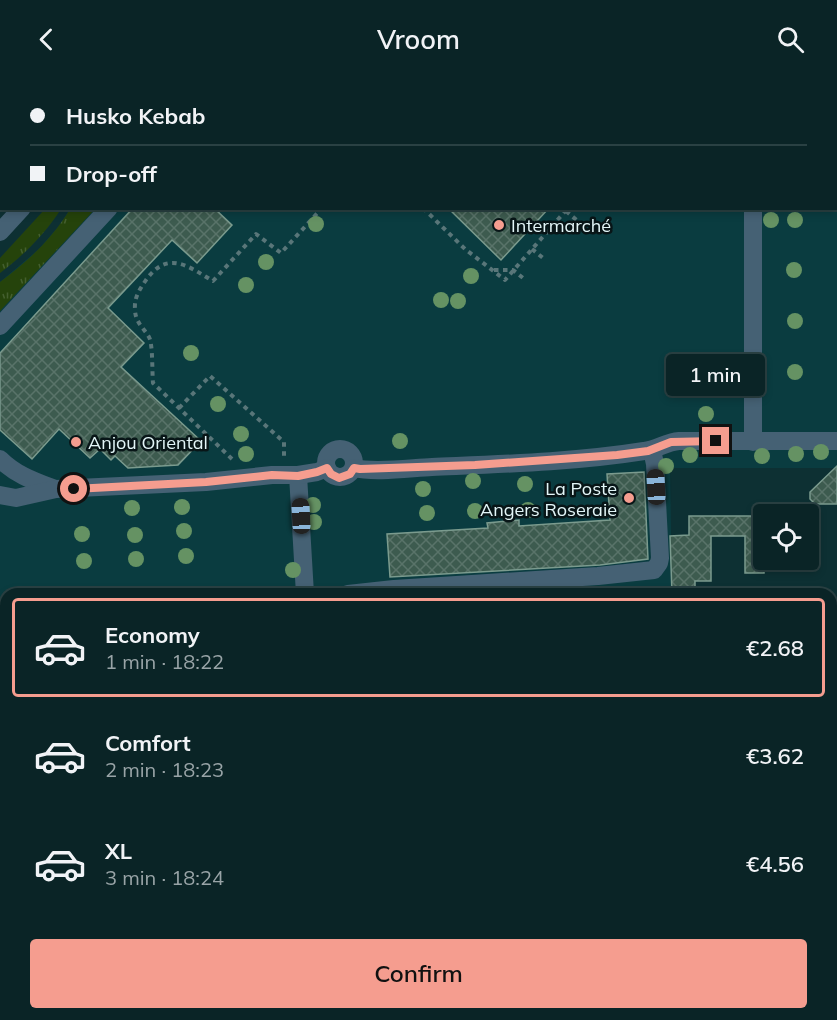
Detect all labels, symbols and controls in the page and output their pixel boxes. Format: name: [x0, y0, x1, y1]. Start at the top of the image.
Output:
text: Vroom: [377, 22, 460, 56]
icon: back: [30, 23, 63, 56]
icon: search: [774, 23, 807, 56]
text: Husko Kebab: [66, 102, 205, 130]
text: Drop-off: [66, 160, 157, 188]
place label: Intermarché: [511, 214, 611, 237]
marker: Intermarché: [492, 218, 506, 232]
callout: 1 min: [666, 354, 766, 396]
text: 1 min: [690, 362, 741, 387]
route end: [702, 427, 729, 454]
place label: Anjou Oriental: [88, 431, 208, 454]
marker: Anjou Oriental: [69, 435, 83, 449]
car: [646, 469, 666, 505]
route start: [60, 475, 87, 502]
place label: La Poste Angers Roseraie: [480, 477, 617, 521]
marker: La Poste Angers Roseraie: [622, 491, 636, 505]
car: [291, 498, 311, 534]
map controls: [753, 504, 819, 570]
button: locate: [753, 504, 819, 570]
icon: car: [33, 621, 87, 675]
text: Economy: [105, 621, 200, 649]
text: €2.68: [746, 634, 804, 662]
text: 1 min · 18:22: [105, 649, 224, 674]
icon: car: [33, 729, 87, 783]
text: Comfort: [105, 729, 191, 757]
text: €3.62: [746, 742, 804, 770]
text: 2 min · 18:23: [105, 757, 224, 782]
icon: car: [33, 837, 87, 891]
text: XL: [105, 837, 132, 865]
text: €4.56: [746, 850, 804, 878]
text: 3 min · 18:24: [105, 865, 224, 890]
button: Confirm: [30, 939, 807, 1008]

